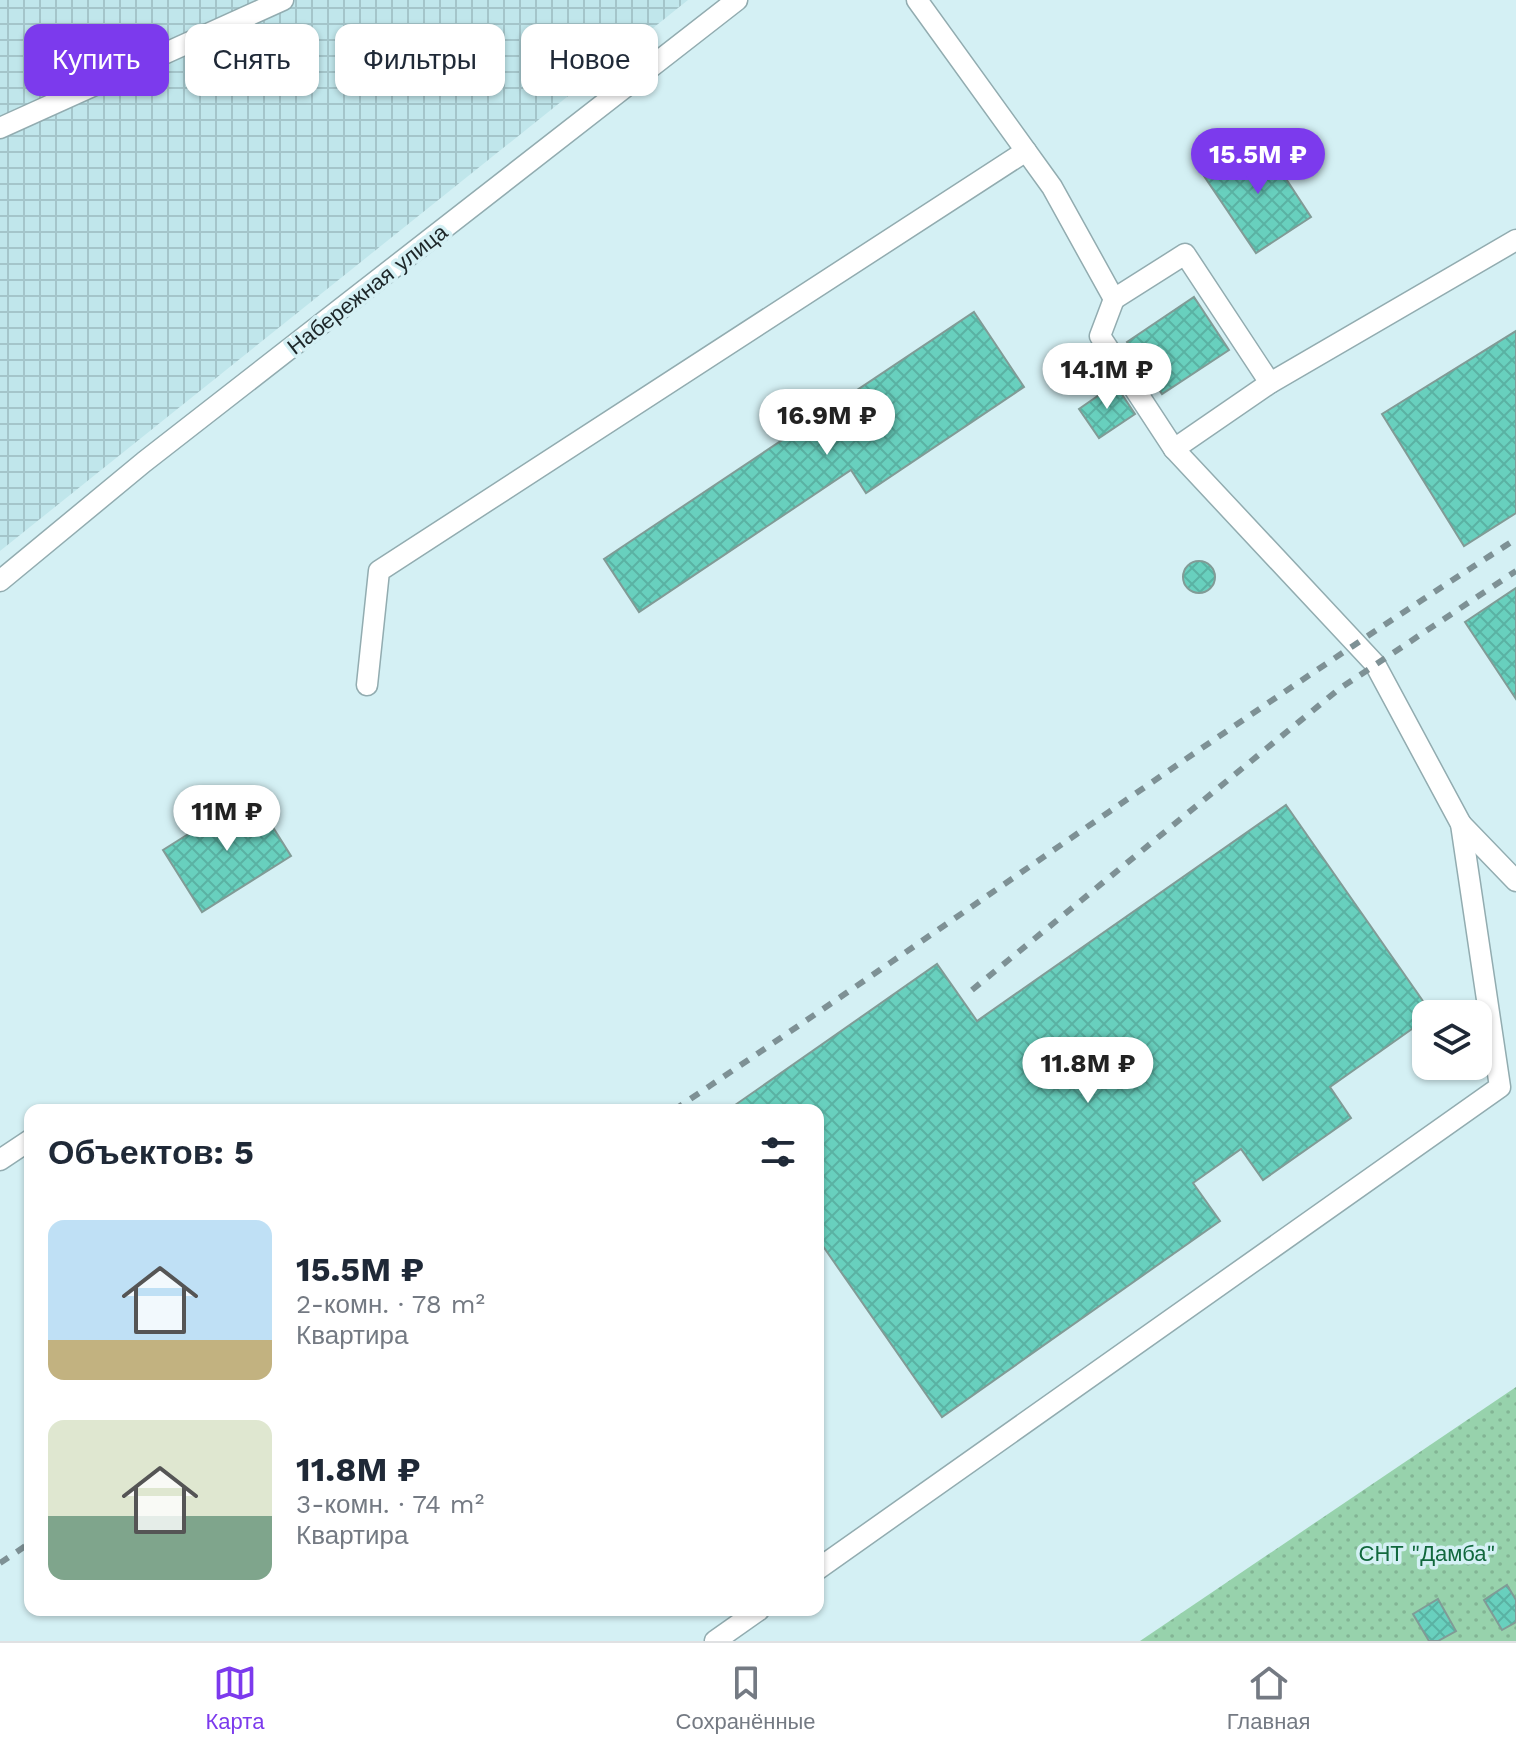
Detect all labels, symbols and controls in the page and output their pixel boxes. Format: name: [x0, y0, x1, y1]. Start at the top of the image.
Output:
chip: Купить: [24, 24, 169, 96]
chip: Снять: [185, 24, 319, 96]
chip: Фильтры: [335, 24, 505, 96]
chip: Новое: [521, 24, 658, 96]
pin: 15.5M ₽: [1184, 128, 1332, 196]
text: 15.5M ₽: [1209, 139, 1307, 169]
street label: Набережная улица: [282, 219, 453, 360]
pin: 14.1M ₽: [1033, 343, 1181, 411]
text: 14.1M ₽: [1061, 354, 1154, 384]
pin: 16.9M ₽: [753, 389, 901, 457]
text: 16.9M ₽: [777, 400, 877, 430]
pin: 11M ₽: [171, 785, 283, 853]
text: 11M ₽: [191, 796, 263, 826]
map controls: [1412, 1000, 1492, 1080]
button: layers: [1412, 1000, 1492, 1080]
pin: 11.8M ₽: [1014, 1037, 1162, 1105]
text: 11.8M ₽: [1040, 1048, 1136, 1078]
icon: filters: [756, 1130, 800, 1174]
text: Объектов: 5: [48, 1132, 254, 1172]
text: 15.5M ₽: [296, 1249, 424, 1289]
icon: home: [112, 1252, 208, 1348]
text: 2-комн. · 78 m²: [296, 1289, 485, 1319]
text: Квартира: [296, 1320, 408, 1350]
text: 11.8M ₽: [296, 1449, 421, 1489]
icon: home: [112, 1452, 208, 1548]
text: 3-комн. · 74 m²: [296, 1489, 484, 1519]
text: Квартира: [296, 1520, 408, 1550]
park label: СНТ "Дамба": [1359, 1541, 1495, 1566]
tab: Карта: [206, 1661, 264, 1735]
tab: Сохранённые: [676, 1661, 816, 1735]
tab: Главная: [1227, 1661, 1310, 1735]

